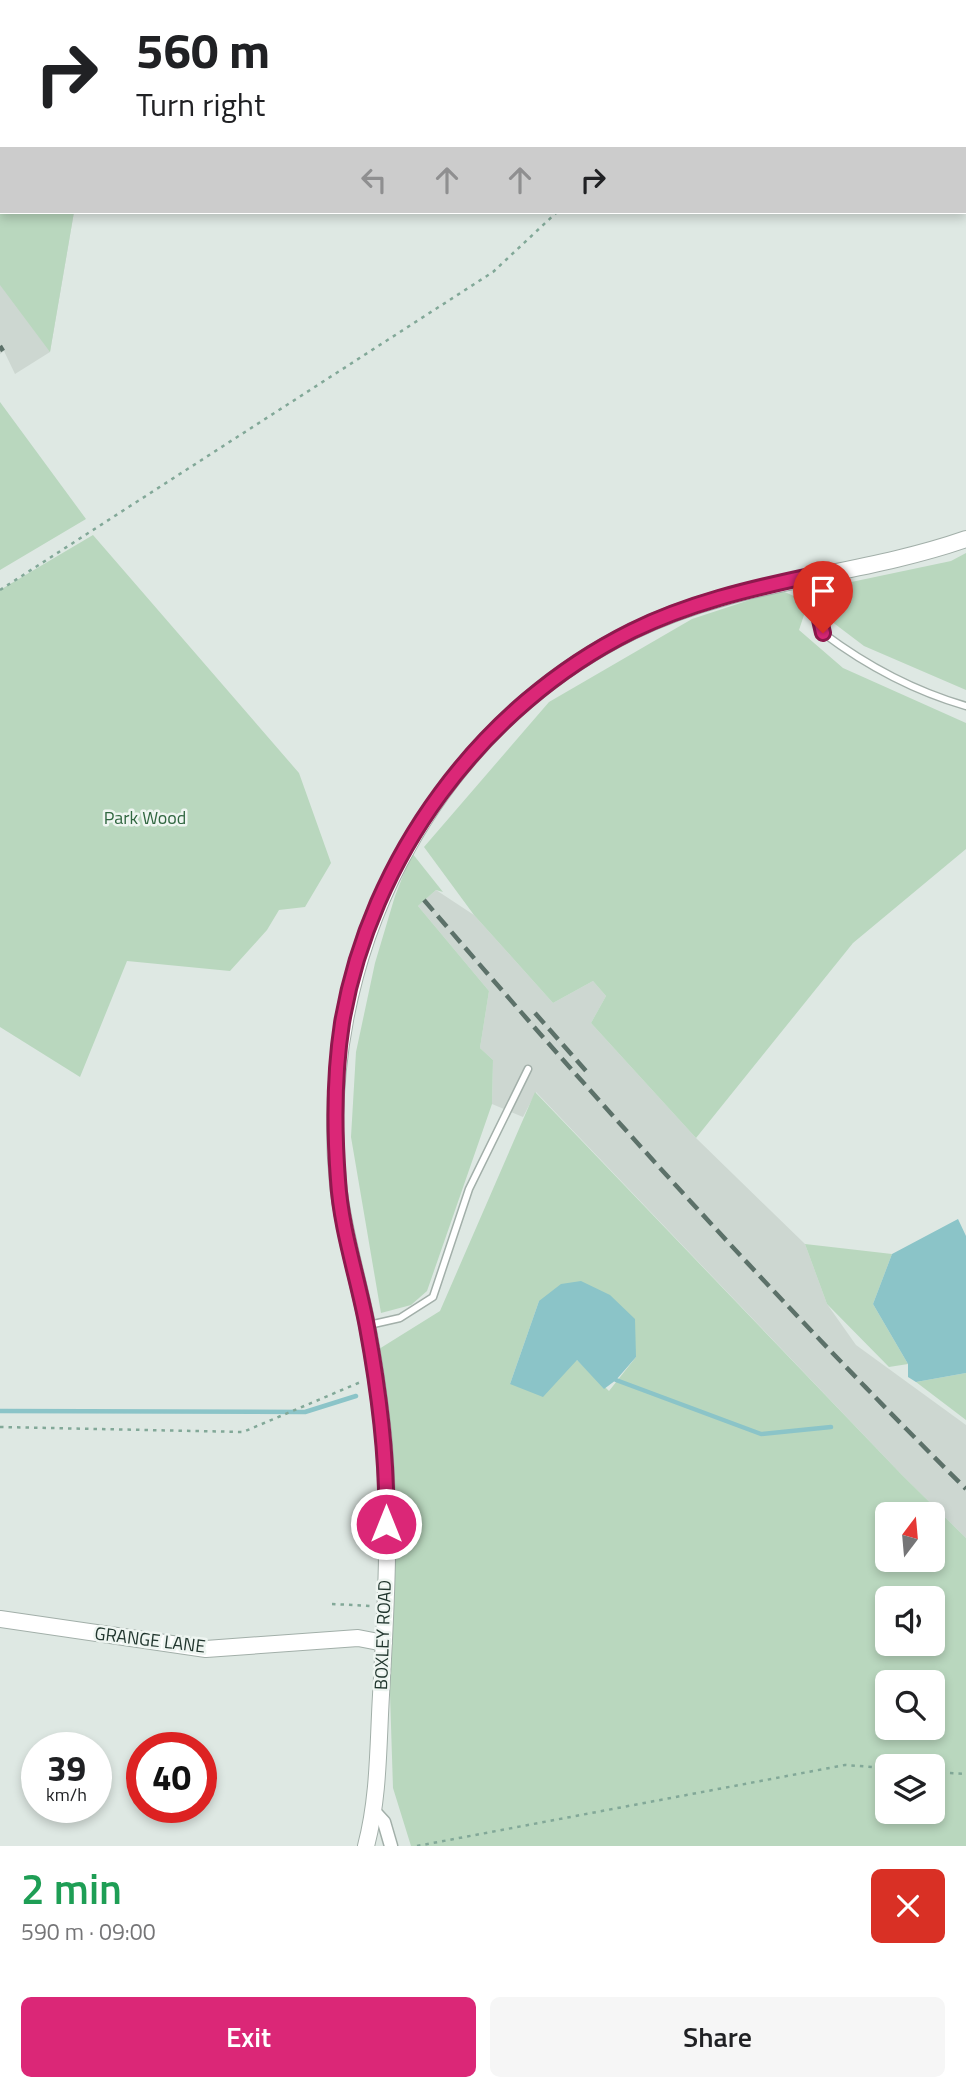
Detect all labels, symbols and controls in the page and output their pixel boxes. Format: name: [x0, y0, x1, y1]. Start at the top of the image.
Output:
text: 560 m: [136, 12, 270, 87]
icon: right: [21, 28, 112, 119]
text: Turn right: [136, 80, 265, 128]
icon: left: [355, 161, 393, 199]
icon: ahead: [428, 161, 466, 199]
icon: ahead: [501, 161, 539, 199]
icon: right: [574, 161, 612, 199]
pin: [793, 561, 853, 633]
icon: arrive: [804, 572, 842, 610]
park label: Park Wood: [104, 804, 186, 831]
position arrow: [349, 1487, 423, 1561]
north arrow: [875, 1502, 945, 1572]
map controls: [875, 1502, 945, 1824]
street label: BOXLEY ROAD: [367, 1580, 398, 1690]
button: sound: [875, 1586, 945, 1656]
street label: GRANGE LANE: [93, 1619, 207, 1660]
button: search: [875, 1670, 945, 1740]
speed limit sign: 40: [126, 1732, 217, 1823]
text: 39: [47, 1741, 86, 1795]
button: layers: [875, 1754, 945, 1824]
text: km/h: [46, 1781, 87, 1808]
text: 2 min: [21, 1856, 122, 1920]
button: close: [871, 1869, 945, 1943]
text: 590 m · 09:00: [21, 1914, 156, 1949]
button: Exit: [21, 1997, 476, 2077]
button: Share: [490, 1997, 945, 2077]

